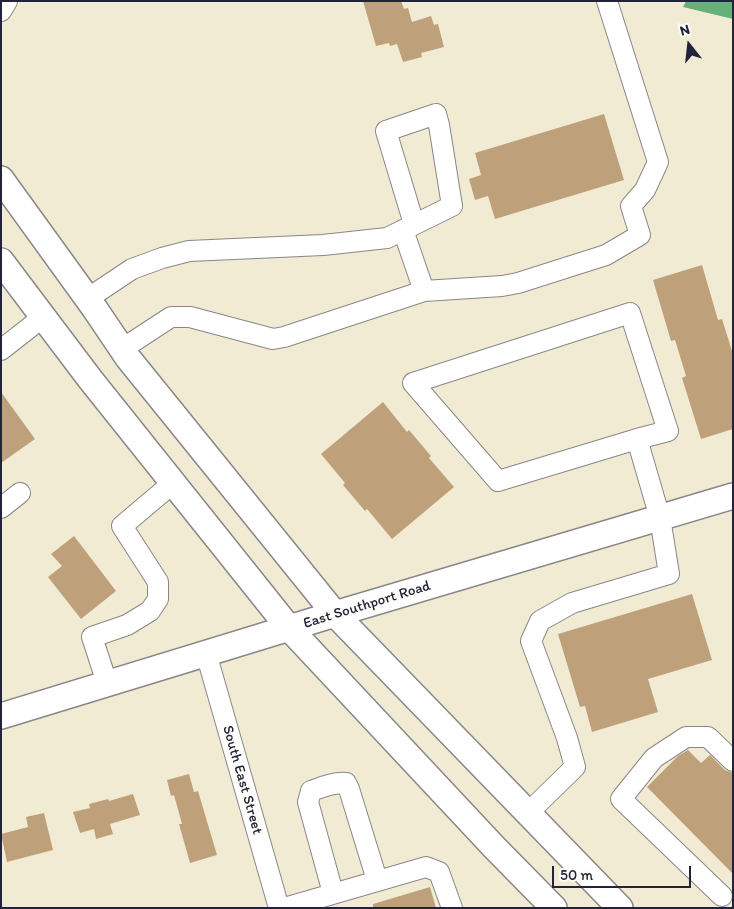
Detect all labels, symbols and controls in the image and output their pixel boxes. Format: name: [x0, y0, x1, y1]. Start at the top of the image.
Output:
north arrow: [664, 20, 714, 70]
text: N: [678, 21, 692, 40]
street label: East Southport Road: [301, 577, 433, 633]
street label: South East Street: [218, 724, 266, 836]
scale bar: [554, 856, 693, 888]
text: 50 m: [560, 866, 593, 884]

